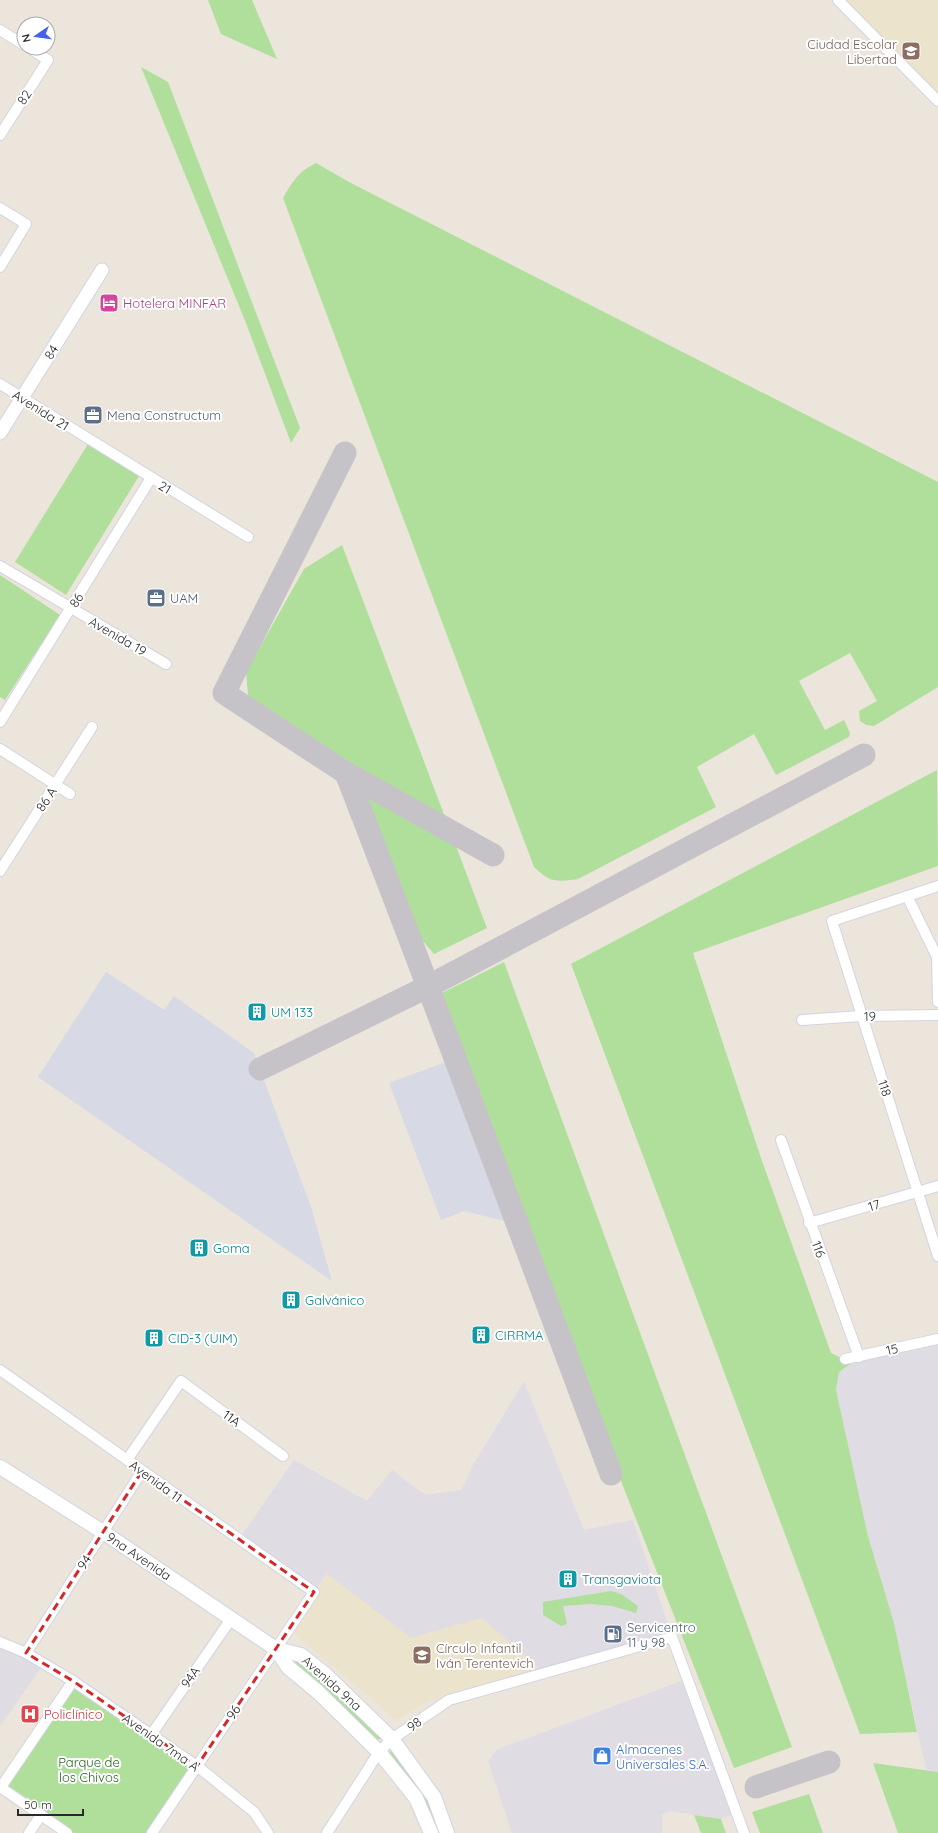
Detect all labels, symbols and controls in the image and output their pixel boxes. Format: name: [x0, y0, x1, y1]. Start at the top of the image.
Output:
north arrow: [16, 16, 56, 56]
text: N: [19, 33, 34, 44]
place label: Ciudad Escolar Libertad: [807, 36, 897, 67]
school or university icon: Ciudad Escolar Libertad: [900, 40, 922, 62]
street label: 82: [13, 87, 35, 107]
hotel icon: Hotelera MINFAR: [98, 292, 120, 314]
place label: Hotelera MINFAR: [123, 295, 226, 311]
street label: 84: [41, 342, 62, 362]
street label: Avenida 21: [10, 386, 72, 434]
office icon: Mena Constructum: [82, 404, 104, 426]
place label: Mena Constructum: [107, 407, 221, 423]
street label: 21: [156, 477, 174, 497]
office icon: UAM: [145, 587, 167, 609]
street label: 86: [66, 590, 87, 610]
place label: UAM: [170, 590, 198, 606]
street label: Avenida 19: [86, 613, 150, 659]
street label: 86 A: [32, 783, 60, 814]
building icon: UM 133: [246, 1001, 268, 1023]
place label: UM 133: [271, 1004, 313, 1020]
street label: 19: [864, 1008, 876, 1024]
street label: 118: [875, 1078, 895, 1098]
street label: 17: [866, 1196, 882, 1214]
building icon: Goma: [188, 1237, 210, 1259]
street label: 116: [809, 1238, 829, 1260]
place label: Goma: [213, 1240, 250, 1256]
building icon: Galvánico: [280, 1289, 302, 1311]
place label: Galvánico: [305, 1292, 365, 1308]
building icon: CIRRMA: [470, 1324, 492, 1346]
building icon: CID-3 (UIM): [143, 1327, 165, 1349]
place label: CIRRMA: [495, 1327, 544, 1343]
place label: CID-3 (UIM): [168, 1330, 238, 1346]
street label: 15: [884, 1340, 900, 1358]
street label: 11A: [220, 1406, 244, 1430]
street label: Avenida 11: [126, 1456, 186, 1506]
street label: 9na Avenida: [104, 1529, 174, 1583]
street label: 94: [73, 1552, 95, 1572]
building icon: Transgaviota: [557, 1568, 579, 1590]
place label: Transgaviota: [582, 1571, 661, 1587]
place label: Servicentro 11 y 98: [627, 1619, 696, 1650]
fuel station icon: Servicentro 11 y 98: [602, 1623, 624, 1645]
place label: Círculo Infantil Iván Terentevich: [436, 1640, 534, 1671]
school or university icon: Círculo Infantil Iván Terentevich: [411, 1644, 433, 1666]
street label: Avenida 9na: [299, 1652, 365, 1714]
street label: 94A: [177, 1663, 203, 1691]
street label: 96: [222, 1702, 244, 1722]
hospital icon: Policlínico: [19, 1703, 41, 1725]
place label: Policlínico: [44, 1706, 103, 1722]
street label: Avenida 7ma A: [119, 1710, 203, 1775]
street label: 98: [404, 1713, 424, 1735]
place label: Almacenes Universales S.A.: [616, 1741, 709, 1772]
shop icon: Almacenes Universales S.A.: [591, 1745, 613, 1767]
park label: Parque de los Chivos: [58, 1754, 120, 1785]
scale bar: [18, 1791, 83, 1817]
text: 50 m: [24, 1797, 52, 1812]

